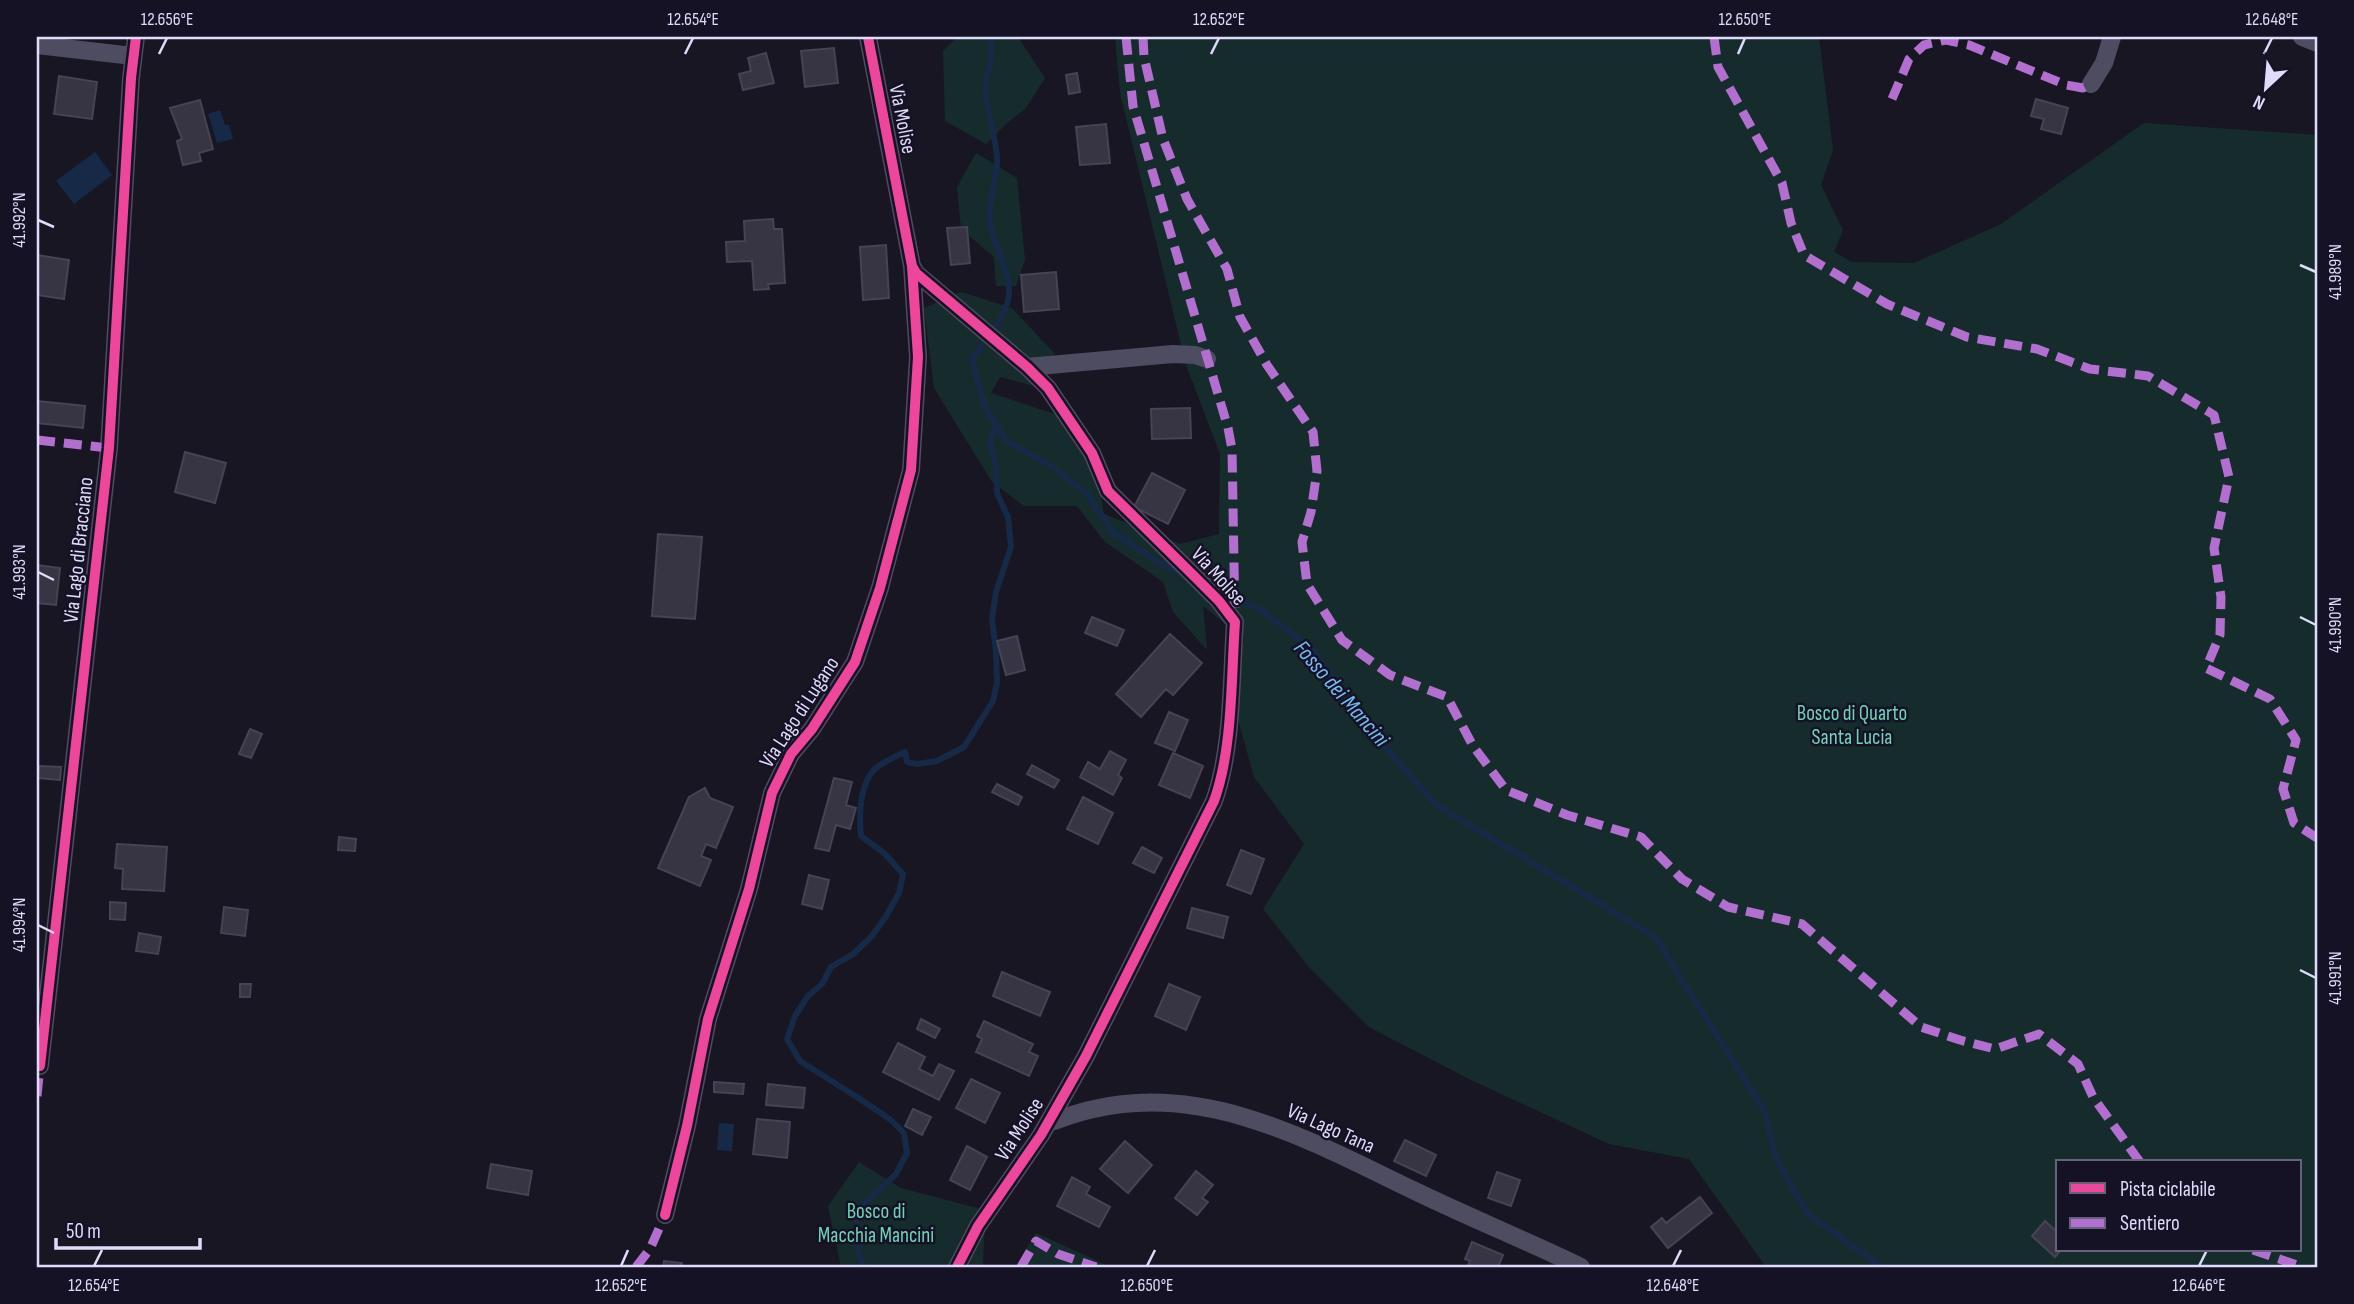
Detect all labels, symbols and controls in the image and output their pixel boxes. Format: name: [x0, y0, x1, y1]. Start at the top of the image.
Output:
text: 12.656°E: [141, 9, 193, 30]
text: 12.654°E: [667, 9, 719, 30]
text: 12.652°E: [1193, 9, 1245, 30]
text: 12.650°E: [1719, 9, 1771, 30]
text: 12.648°E: [2245, 9, 2299, 30]
north arrow: [2232, 52, 2302, 122]
street label: Via Molise: [884, 82, 921, 156]
text: N: [2250, 89, 2269, 114]
text: 41.992°N: [9, 192, 30, 248]
text: 41.989°N: [2325, 244, 2346, 300]
street label: Via Lago di Bracciano: [58, 476, 99, 624]
street label: Via Molise: [1186, 542, 1251, 611]
text: 41.993°N: [9, 544, 30, 600]
text: 41.990°N: [2325, 597, 2346, 653]
water label: Fosso dei Mancini: [1287, 635, 1396, 753]
street label: Via Lago di Lugano: [754, 652, 845, 773]
park label: Bosco di Quarto Santa Lucia: [1797, 701, 1907, 750]
text: 41.994°N: [9, 898, 30, 952]
text: 41.991°N: [2325, 951, 2346, 1005]
street label: Via Molise: [990, 1093, 1049, 1166]
street label: Via Lago Tana: [1283, 1098, 1378, 1159]
legend: [2056, 1160, 2302, 1252]
text: Pista ciclabile: [2120, 1177, 2216, 1202]
park label: Bosco di Macchia Mancini: [818, 1199, 934, 1248]
scale bar: [56, 1206, 200, 1250]
text: Sentiero: [2120, 1211, 2180, 1236]
text: 50 m: [66, 1219, 101, 1244]
text: 12.654°E: [68, 1275, 120, 1296]
text: 12.652°E: [595, 1275, 647, 1296]
text: 12.650°E: [1121, 1275, 1173, 1296]
text: 12.648°E: [1646, 1275, 1700, 1296]
text: 12.646°E: [2172, 1275, 2226, 1296]

